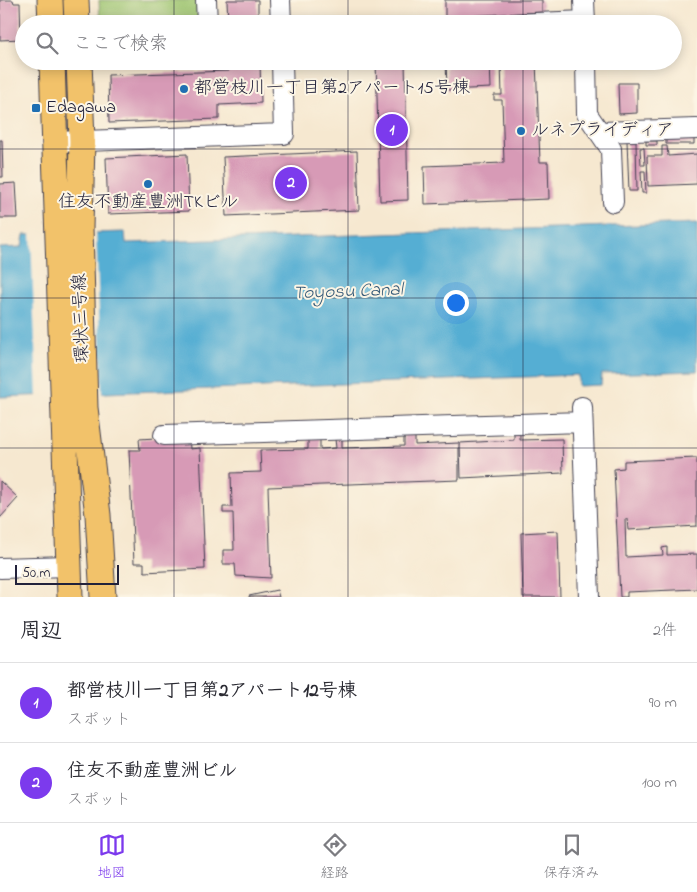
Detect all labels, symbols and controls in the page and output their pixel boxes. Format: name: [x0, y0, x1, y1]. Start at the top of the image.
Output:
search box: [15, 15, 682, 70]
icon: search: [33, 29, 61, 57]
text: ここで検索: [73, 31, 168, 58]
place label: 都営枝川一丁目第2アパート15号棟: [194, 76, 470, 102]
marker: 都営枝川一丁目第2アパート15号棟: [178, 83, 190, 95]
place label: Edagawa: [46, 95, 116, 122]
marker: Edagawa: [30, 102, 42, 114]
pin: 1: [376, 111, 408, 149]
place label: ルネプライディア: [531, 118, 674, 144]
marker: ルネプライディア: [515, 125, 527, 137]
pin: 2: [275, 164, 307, 202]
marker: 住友不動産豊洲TKビル: [142, 178, 154, 190]
place label: 住友不動産豊洲TKビル: [58, 190, 238, 216]
street label: 環状三号線: [67, 273, 97, 363]
water label: Toyosu Canal: [293, 276, 406, 307]
your location: [443, 290, 469, 316]
scale bar: [15, 562, 119, 585]
text: 50 m: [22, 563, 50, 584]
text: 周辺: [20, 617, 62, 647]
text: 2件: [653, 619, 677, 643]
text: 都営枝川一丁目第2アパート12号棟: [67, 678, 357, 705]
text: 1: [33, 691, 39, 715]
text: 90 m: [649, 691, 677, 715]
text: スポット: [67, 708, 131, 732]
text: 住友不動産豊洲ビル: [67, 758, 238, 785]
text: 2: [32, 771, 40, 795]
text: 100 m: [642, 771, 677, 795]
text: スポット: [67, 788, 131, 812]
tab: 地図: [98, 831, 126, 884]
tab: 経路: [321, 831, 349, 884]
tab: 保存済み: [544, 831, 600, 884]

